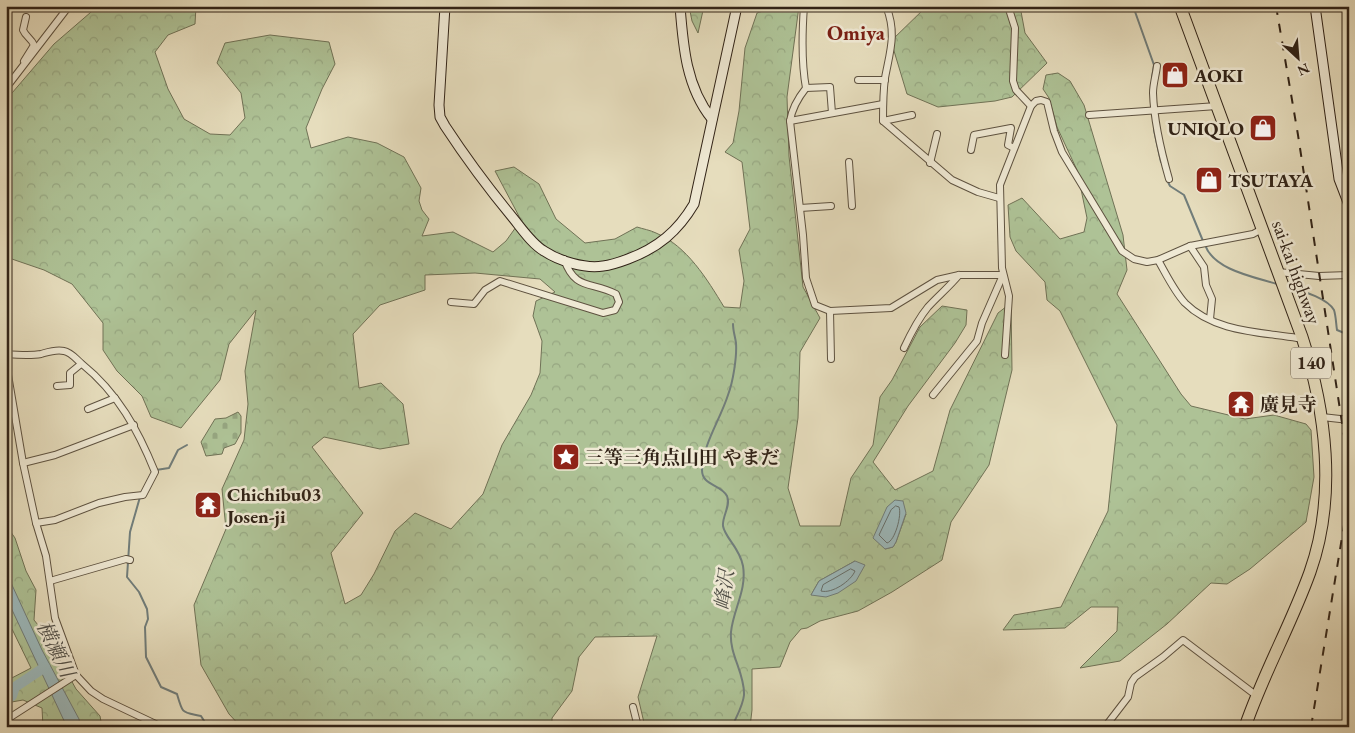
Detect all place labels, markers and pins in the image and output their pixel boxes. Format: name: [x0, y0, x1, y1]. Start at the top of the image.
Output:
shop icon: AOKI: [1160, 60, 1190, 90]
place label: AOKI: [1193, 63, 1243, 88]
shop icon: UNIQLO: [1248, 113, 1278, 143]
place label: UNIQLO: [1168, 116, 1244, 141]
shop icon: TSUTAYA: [1194, 165, 1224, 195]
place label: TSUTAYA: [1228, 168, 1313, 193]
temple icon: 廣見寺: [1226, 389, 1256, 419]
place label: 廣見寺: [1260, 392, 1317, 417]
place icon: 三等三角点山田 やまだ: [551, 442, 581, 472]
place label: 三等三角点山田 やまだ: [585, 445, 780, 470]
place label: Chichibu03 Josen-ji: [225, 482, 321, 529]
temple icon: Chichibu03 Josen-ji: [193, 490, 223, 520]

